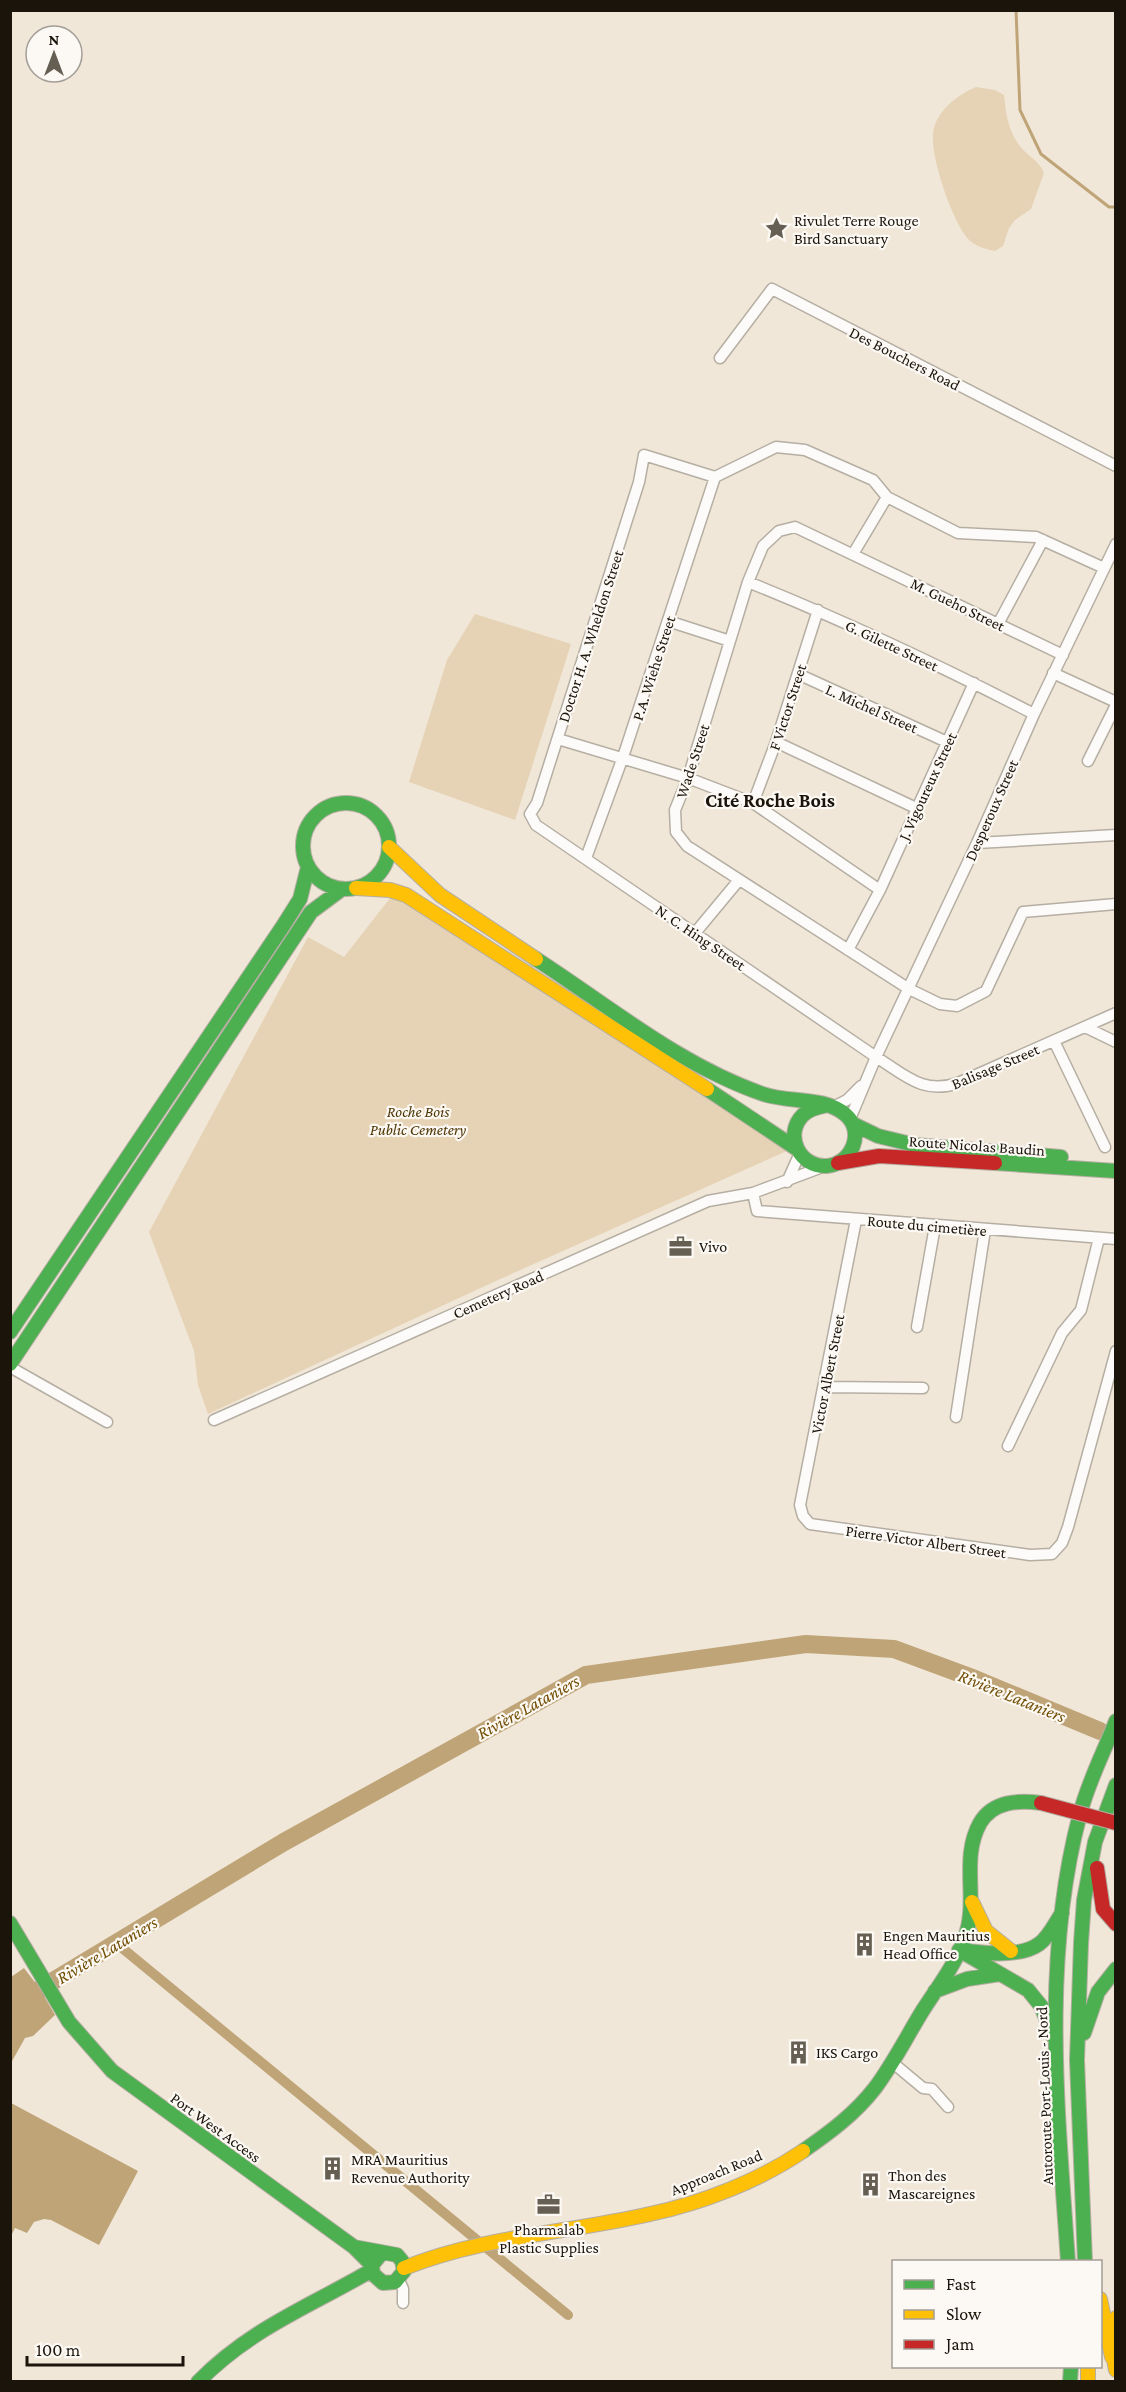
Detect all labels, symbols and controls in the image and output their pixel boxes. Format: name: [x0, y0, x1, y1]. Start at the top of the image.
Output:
north arrow: [24, 24, 84, 84]
text: N: [49, 31, 60, 48]
place label: Rivulet Terre Rouge Bird Sanctuary: [794, 212, 918, 248]
place icon: Rivulet Terre Rouge Bird Sanctuary: [763, 216, 789, 242]
street label: Des Bouchers Road: [847, 323, 963, 394]
street label: Doctor H. A. Wheldon Street: [555, 547, 627, 724]
street label: M. Gueho Street: [908, 574, 1008, 635]
street label: P.A. Wiehe Street: [629, 613, 679, 723]
street label: G. Gilette Street: [843, 617, 941, 675]
street label: F Victor Street: [766, 661, 810, 753]
street label: L. Michel Street: [823, 681, 921, 737]
street label: Wade Street: [672, 721, 713, 801]
street label: J. Vigoureux Street: [894, 729, 961, 845]
street label: Desperoux Street: [961, 756, 1023, 864]
district label: Cité Roche Bois: [705, 789, 835, 811]
street label: N. C. Hing Street: [652, 901, 749, 975]
street label: Balisage Street: [949, 1040, 1043, 1093]
park label: Roche Bois Public Cemetery: [370, 1103, 467, 1139]
street label: Route Nicolas Baudin: [908, 1132, 1046, 1159]
street label: Route du cimetière: [867, 1212, 987, 1239]
office icon: Vivo: [668, 1233, 694, 1259]
place label: Vivo: [699, 1238, 727, 1255]
street label: Cemetery Road: [450, 1267, 547, 1323]
street label: Victor Albert Street: [808, 1312, 848, 1435]
street label: Pierre Victor Albert Street: [845, 1522, 1008, 1561]
water label: Rivière Lataniers: [955, 1665, 1069, 1727]
water label: Rivière Lataniers: [473, 1670, 583, 1743]
water label: Rivière Lataniers: [53, 1912, 161, 1988]
place label: Engen Mauritius Head Office: [883, 1927, 990, 1962]
building icon: Engen Mauritius Head Office: [852, 1931, 878, 1957]
street label: Autoroute Port-Louis - Nord: [1033, 2006, 1056, 2186]
building icon: IKS Cargo: [785, 2039, 811, 2065]
place label: IKS Cargo: [816, 2044, 878, 2062]
street label: Port West Access: [167, 2089, 264, 2166]
street label: Approach Road: [668, 2146, 765, 2199]
place label: MRA Mauritius Revenue Authority: [351, 2151, 470, 2187]
building icon: MRA Mauritius Revenue Authority: [320, 2155, 346, 2181]
place label: Thon des Mascareignes: [888, 2167, 975, 2203]
building icon: Thon des Mascareignes: [857, 2171, 883, 2197]
office icon: Pharmalab Plastic Supplies: [536, 2191, 562, 2217]
place label: Pharmalab Plastic Supplies: [499, 2221, 599, 2257]
legend: [892, 2260, 1102, 2368]
text: Fast: [946, 2274, 977, 2294]
text: Slow: [946, 2304, 982, 2324]
scale bar: [27, 2329, 183, 2367]
text: Jam: [944, 2334, 975, 2354]
text: 100 m: [36, 2340, 81, 2360]

